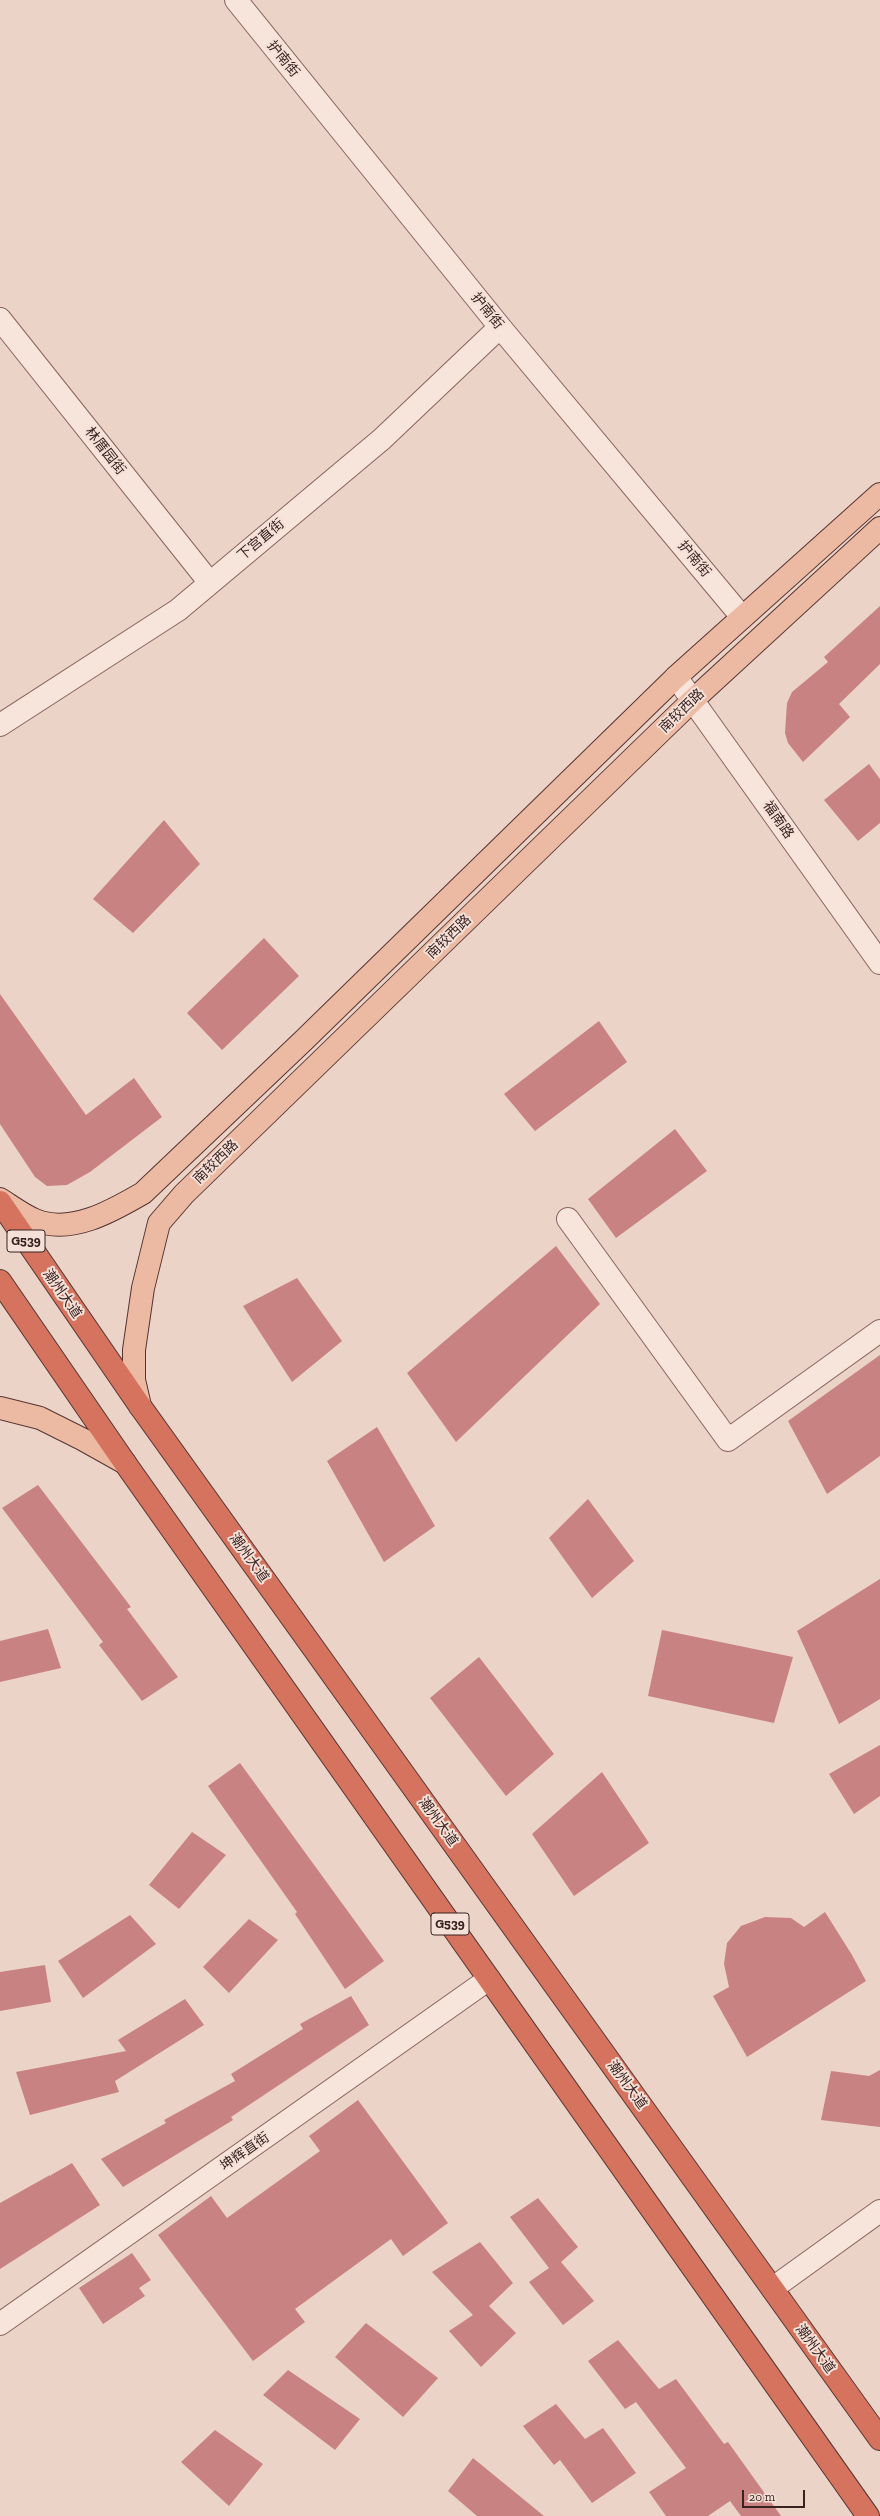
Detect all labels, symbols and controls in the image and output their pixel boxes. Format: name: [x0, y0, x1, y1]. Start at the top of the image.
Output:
street label: 护南街: [263, 37, 303, 81]
street label: 护南街: [467, 289, 507, 333]
street label: 林厝园街: [81, 424, 129, 478]
street label: 下宫直街: [234, 516, 288, 564]
street label: 护南街: [674, 538, 714, 580]
street label: 南较西路: [656, 686, 708, 736]
street label: 福南路: [759, 798, 797, 842]
street label: 南较西路: [423, 912, 475, 962]
street label: 南较西路: [190, 1137, 242, 1187]
road number: G539: [7, 1230, 45, 1252]
street label: 潮州大道: [39, 1266, 85, 1322]
street label: 潮州大道: [226, 1530, 272, 1586]
street label: 潮州大道: [415, 1794, 461, 1850]
road number: G539: [431, 1913, 469, 1935]
street label: 潮州大道: [604, 2057, 650, 2113]
street label: 坤辉直街: [217, 2129, 273, 2175]
street label: 潮州大道: [792, 2321, 838, 2377]
scale bar: [744, 2482, 807, 2508]
text: 20 m: [749, 2490, 775, 2504]

